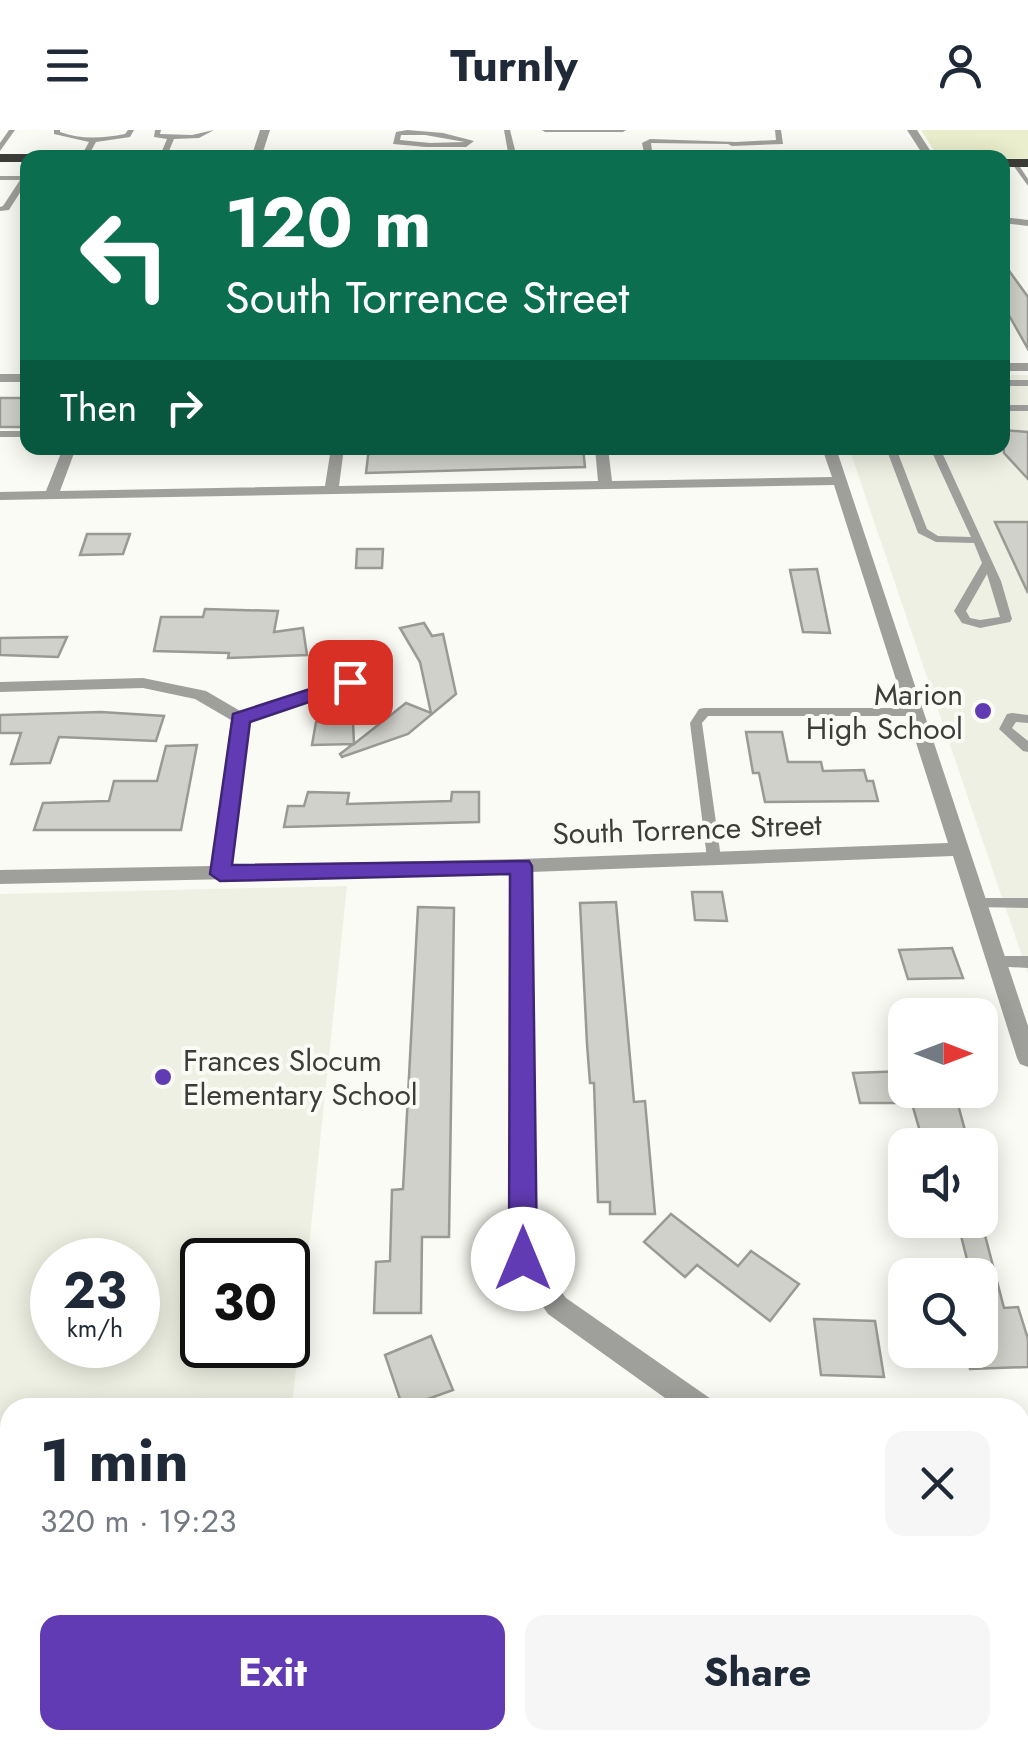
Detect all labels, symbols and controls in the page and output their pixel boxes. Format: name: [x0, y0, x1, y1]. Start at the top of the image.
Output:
text: Turnly: [450, 33, 578, 98]
icon: menu: [40, 38, 95, 93]
icon: person: [933, 38, 988, 93]
text: 120 m: [225, 172, 431, 273]
icon: left: [60, 190, 190, 320]
text: South Torrence Street: [225, 265, 629, 330]
text: Then: [60, 380, 137, 435]
icon: right: [157, 380, 212, 435]
pin: [308, 640, 393, 725]
icon: arrive: [323, 655, 378, 710]
place label: Marion High School: [806, 673, 963, 750]
marker: Marion High School: [972, 700, 994, 722]
street label: South Torrence Street: [552, 803, 823, 855]
north arrow: [888, 998, 998, 1108]
map controls: [888, 998, 998, 1368]
place label: Frances Slocum Elementary School: [183, 1039, 418, 1116]
marker: Frances Slocum Elementary School: [152, 1066, 174, 1088]
button: sound: [888, 1128, 998, 1238]
position arrow: [471, 1207, 575, 1311]
speed limit sign: 30: [180, 1238, 310, 1368]
text: 23: [63, 1254, 127, 1327]
button: search: [888, 1258, 998, 1368]
text: km/h: [67, 1310, 123, 1346]
text: 1 min: [40, 1417, 189, 1504]
button: close: [885, 1431, 990, 1536]
text: 320 m · 19:23: [40, 1498, 236, 1544]
button: Exit: [40, 1615, 505, 1730]
button: Share: [525, 1615, 990, 1730]

